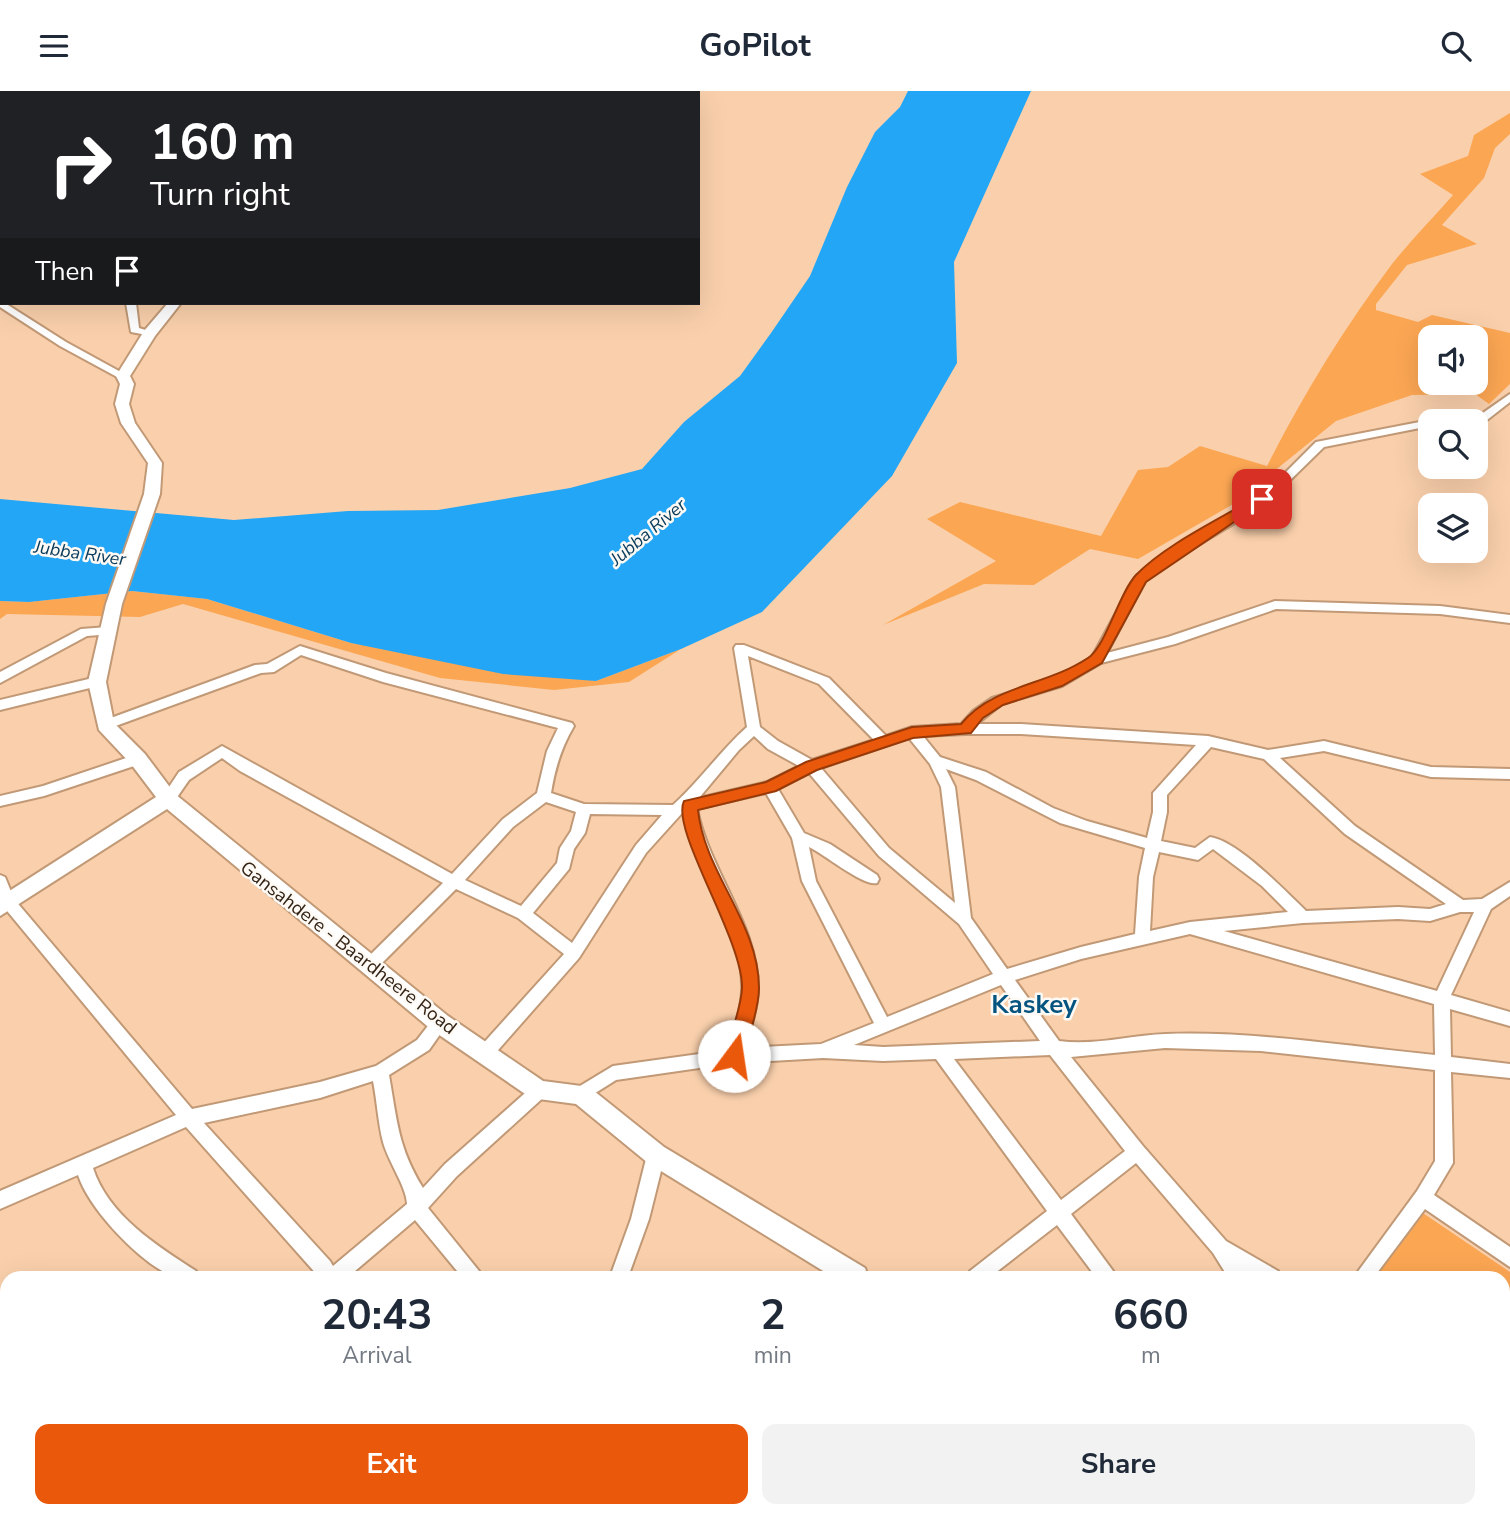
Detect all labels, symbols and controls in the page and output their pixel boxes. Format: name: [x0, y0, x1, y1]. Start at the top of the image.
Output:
text: GoPilot: [699, 24, 811, 67]
icon: menu: [35, 27, 73, 65]
icon: search: [1437, 27, 1475, 65]
text: 160 m: [150, 109, 294, 176]
icon: right: [35, 119, 126, 210]
text: Turn right: [150, 173, 290, 216]
icon: arrive: [108, 252, 146, 290]
text: Then: [35, 254, 94, 289]
map controls: [1418, 325, 1488, 563]
button: sound: [1418, 325, 1488, 395]
button: search: [1418, 409, 1488, 479]
pin: [1232, 469, 1292, 529]
icon: arrive: [1243, 480, 1281, 518]
water label: Jubba River: [604, 493, 692, 572]
button: layers: [1418, 493, 1488, 563]
water label: Jubba River: [32, 535, 128, 571]
street label: Gansahdere - Baardheere Road: [235, 855, 462, 1041]
district label: Kaskey: [991, 987, 1077, 1022]
position arrow: [697, 1019, 771, 1093]
text: 20:43: [321, 1287, 432, 1344]
text: 2: [760, 1287, 785, 1344]
text: 660: [1113, 1287, 1189, 1344]
text: Arrival: [342, 1340, 411, 1371]
text: min: [754, 1340, 792, 1371]
text: m: [1141, 1340, 1161, 1371]
button: Exit: [35, 1424, 748, 1504]
button: Share: [762, 1424, 1475, 1504]

